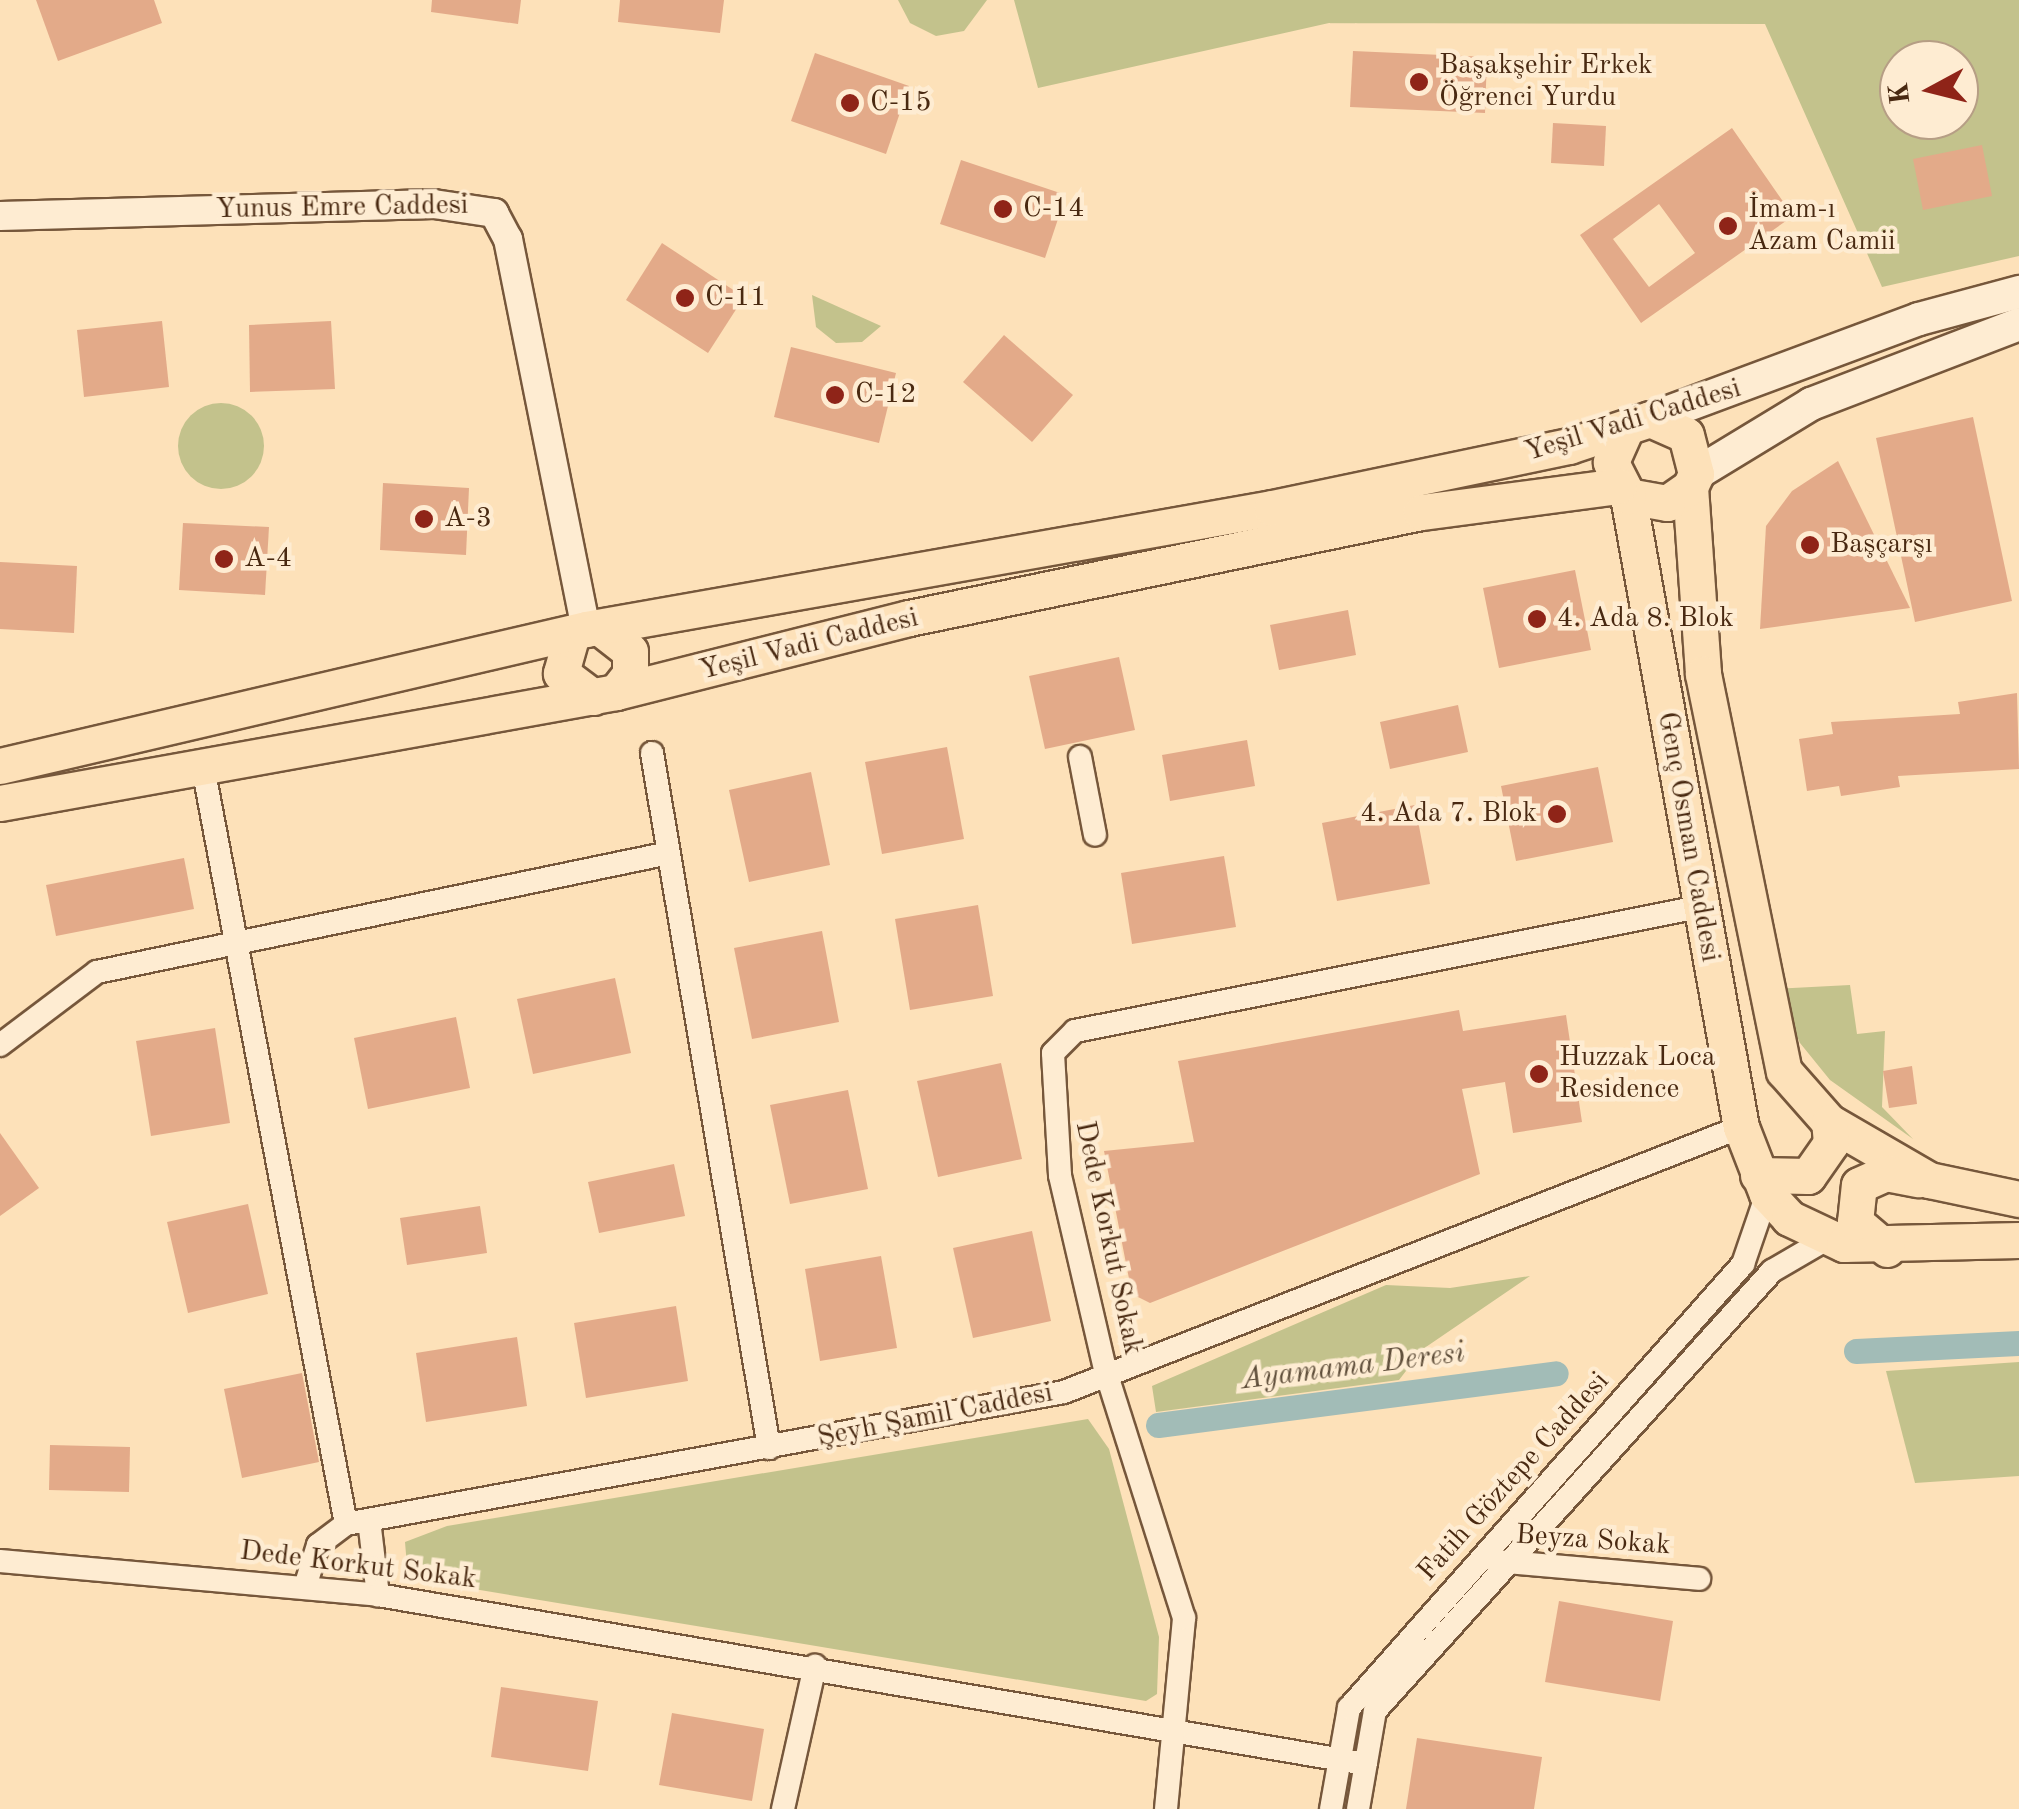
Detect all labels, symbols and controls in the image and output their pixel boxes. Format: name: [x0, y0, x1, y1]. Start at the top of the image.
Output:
north arrow: [1879, 40, 1979, 140]
place label: Başakşehir Erkek Öğrenci Yurdu: [1439, 49, 1653, 115]
marker: Başakşehir Erkek Öğrenci Yurdu: [1408, 71, 1430, 93]
text: K: [1886, 81, 1916, 106]
place label: C-15: [870, 86, 932, 120]
marker: C-15: [839, 92, 861, 114]
street label: Yunus Emre Caddesi: [215, 189, 469, 227]
place label: C-14: [1023, 192, 1085, 226]
place label: İmam-ı Azam Camii: [1748, 193, 1896, 259]
marker: C-14: [992, 198, 1014, 220]
marker: İmam-ı Azam Camii: [1717, 215, 1739, 237]
place label: C-11: [705, 281, 767, 315]
marker: C-11: [674, 287, 696, 309]
street label: Yeşil Vadi Caddesi: [1521, 372, 1745, 470]
place label: C-12: [855, 378, 917, 412]
marker: C-12: [824, 384, 846, 406]
place label: A-3: [444, 502, 492, 536]
marker: A-3: [413, 508, 435, 530]
place label: Başçarşı: [1830, 528, 1933, 562]
marker: Başçarşı: [1799, 534, 1821, 556]
place label: A-4: [244, 542, 292, 576]
marker: A-4: [213, 548, 235, 570]
street label: Yeşil Vadi Caddesi: [696, 602, 922, 688]
place label: 4. Ada 8. Blok: [1557, 602, 1734, 636]
marker: 4. Ada 8. Blok: [1526, 608, 1548, 630]
street label: Genç Osman Caddesi: [1649, 709, 1727, 965]
place label: 4. Ada 7. Blok: [1360, 797, 1537, 831]
marker: 4. Ada 7. Blok: [1546, 803, 1568, 825]
place label: Huzzak Loca Residence: [1559, 1041, 1716, 1107]
marker: Huzzak Loca Residence: [1528, 1063, 1550, 1085]
street label: Dede Korkut Sokak: [1067, 1118, 1149, 1358]
water label: Ayamama Deresi: [1239, 1335, 1467, 1399]
street label: Fatih Göztepe Caddesi: [1411, 1365, 1617, 1589]
street label: Şeyh Şamil Caddesi: [815, 1377, 1055, 1455]
street label: Beyza Sokak: [1514, 1519, 1672, 1563]
street label: Dede Korkut Sokak: [238, 1535, 478, 1597]

